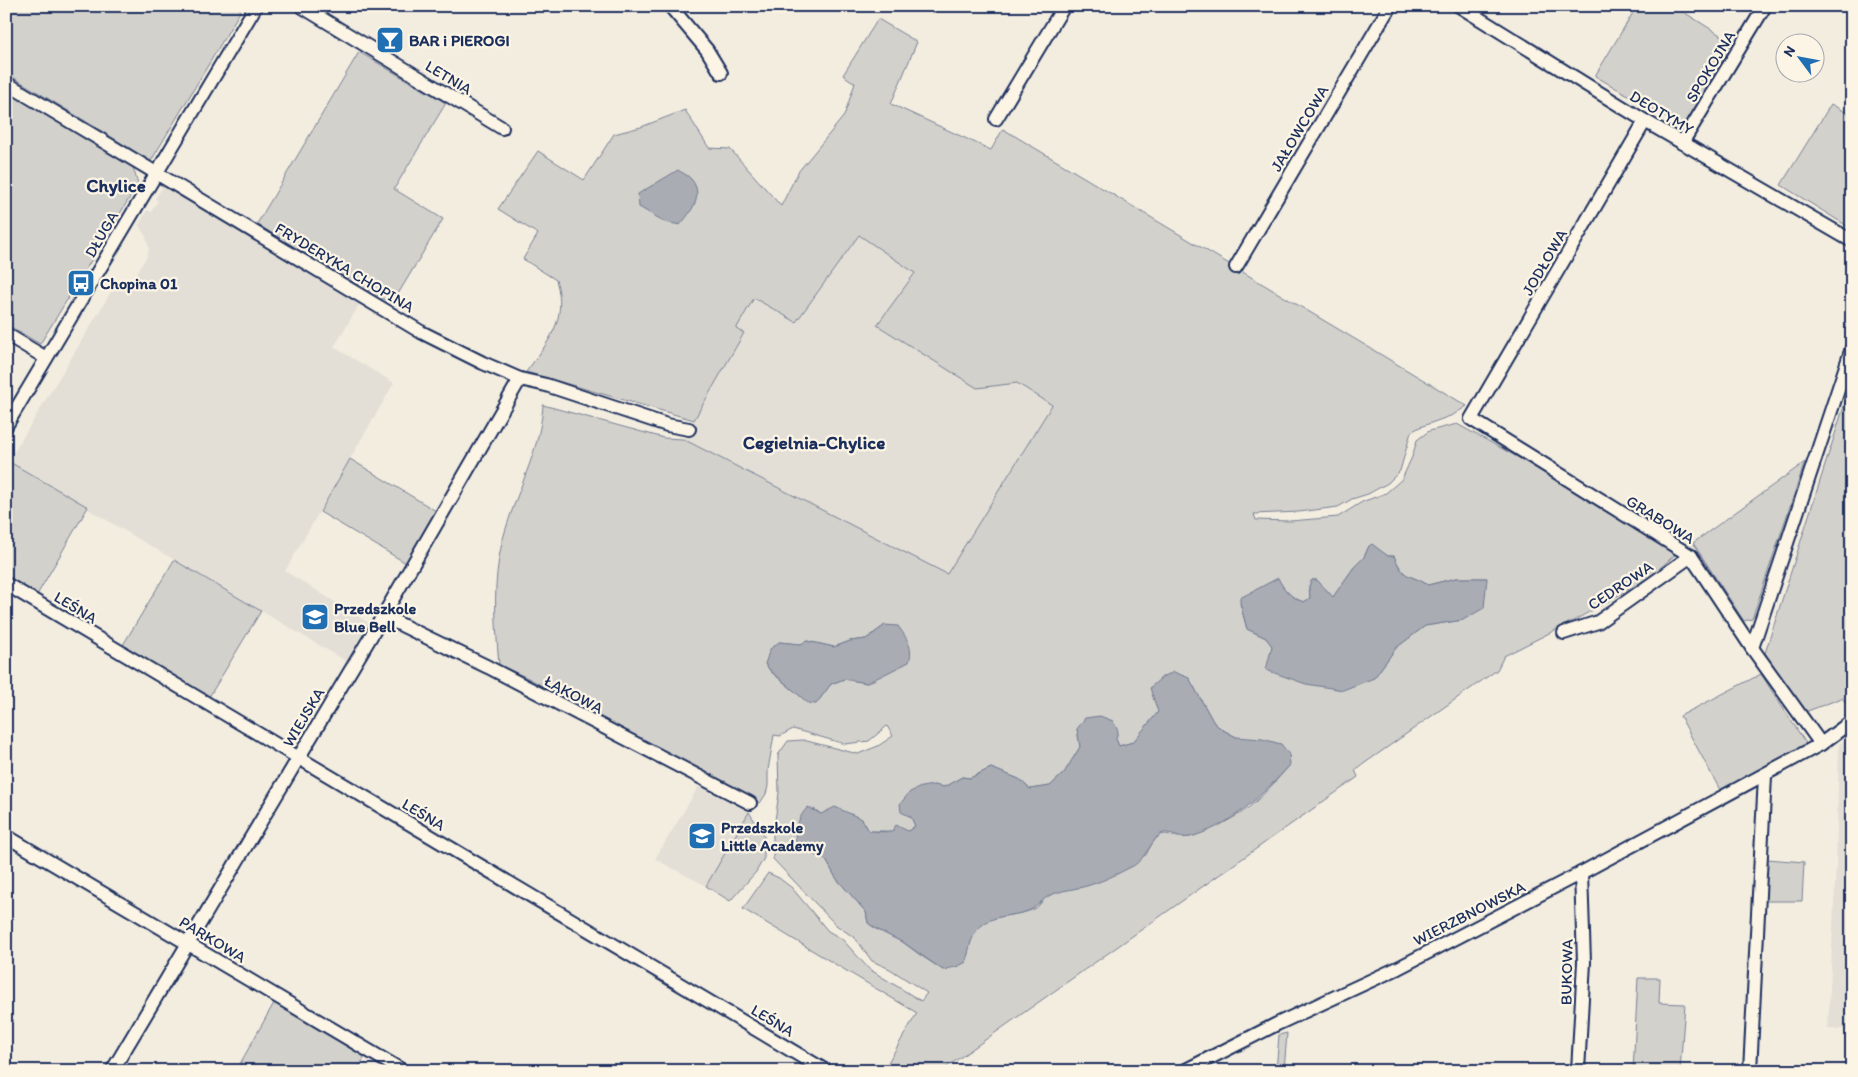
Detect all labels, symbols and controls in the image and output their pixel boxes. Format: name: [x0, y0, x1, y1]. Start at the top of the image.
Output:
bar icon: BAR i PIEROGI: [375, 25, 405, 55]
street label: SPOKOJNA: [1682, 27, 1739, 106]
place label: BAR i PIEROGI: [409, 31, 510, 50]
north arrow: [1776, 32, 1826, 82]
text: N: [1780, 43, 1799, 60]
street label: LETNIA: [422, 56, 476, 99]
street label: JAŁOWCOWA: [1266, 82, 1333, 175]
street label: DEOTYMY: [1627, 86, 1697, 139]
district label: Chylice: [86, 174, 146, 197]
street label: DŁUGA: [81, 208, 122, 261]
street label: FRYDERYKA CHOPINA: [272, 218, 418, 316]
street label: JODŁOWA: [1518, 226, 1571, 299]
bus stop icon: Chopina 01: [66, 268, 96, 298]
place label: Chopina 01: [100, 274, 178, 294]
district label: Cegielnia-Chylice: [743, 431, 885, 454]
street label: GRABOWA: [1623, 491, 1698, 548]
street label: CEDROWA: [1584, 557, 1657, 614]
street label: LEŚNA: [51, 587, 101, 628]
place label: Przedszkole Blue Bell: [334, 599, 416, 636]
school or university icon: Przedszkole Blue Bell: [300, 602, 330, 632]
street label: ŁĄKOWA: [541, 671, 607, 718]
street label: WIEJSKA: [278, 684, 328, 750]
street label: LEŚNA: [399, 794, 449, 835]
place label: Przedszkole Little Academy: [721, 818, 824, 856]
school or university icon: Przedszkole Little Academy: [687, 821, 717, 851]
street label: WIERZBNOWSKA: [1410, 877, 1528, 950]
street label: PARKOWA: [176, 912, 250, 967]
street label: BUKOWA: [1556, 939, 1577, 1005]
street label: LEŚNA: [748, 1000, 798, 1041]

